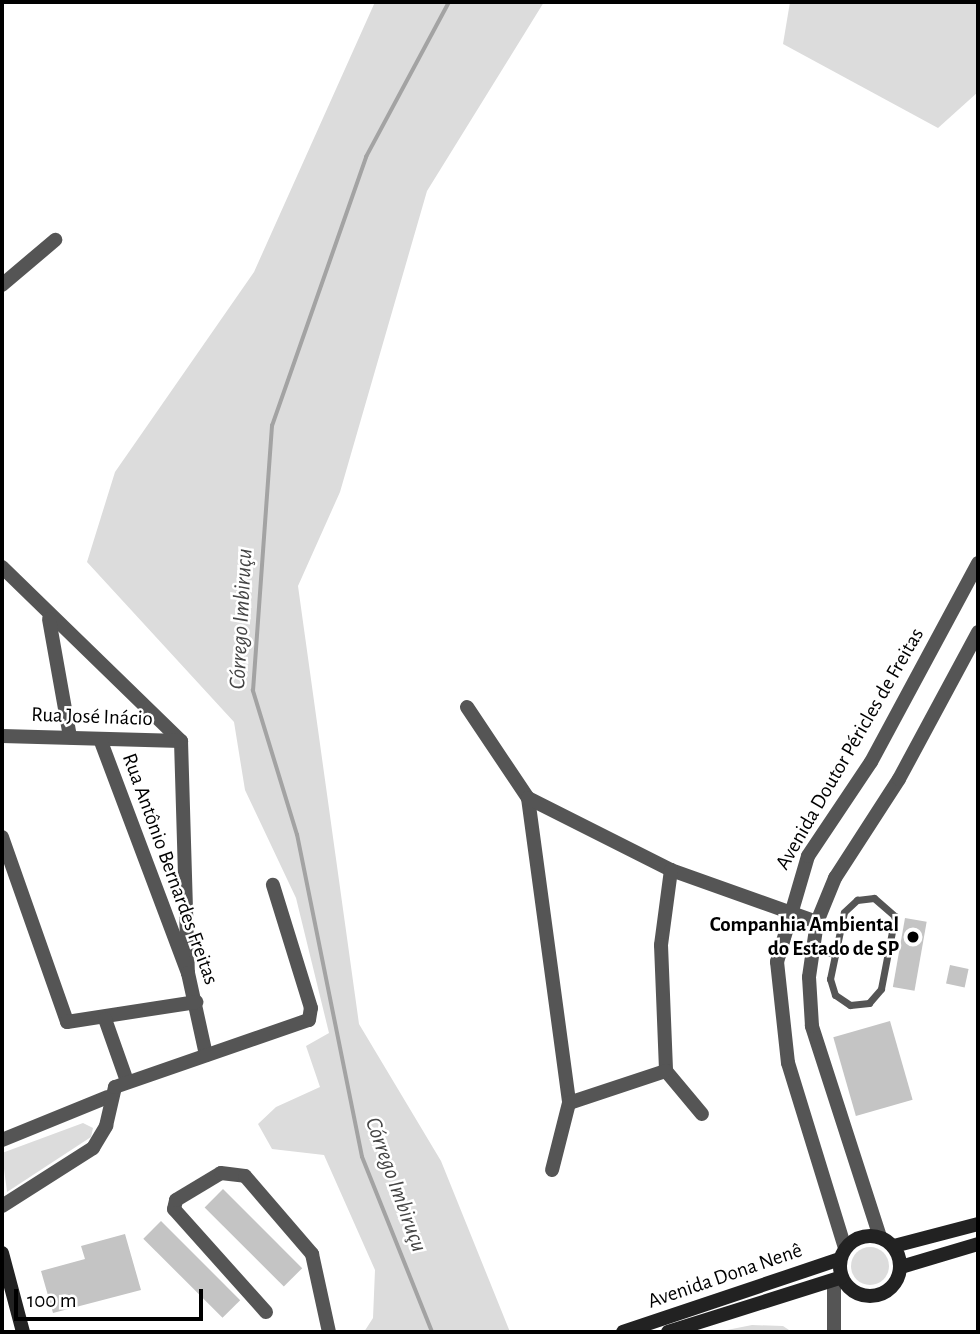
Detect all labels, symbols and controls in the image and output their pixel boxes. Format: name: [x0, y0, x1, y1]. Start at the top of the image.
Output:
water label: Córrego Imbiruçu: [225, 548, 259, 690]
street label: Avenida Doutor Péricles de Freitas: [770, 624, 930, 874]
street label: Rua José Inácio: [31, 702, 153, 732]
street label: Rua Antônio Bernardes Freitas: [116, 750, 224, 988]
place label: Companhia Ambiental do Estado de SP: [710, 912, 899, 962]
marker: Companhia Ambiental do Estado de SP: [905, 929, 921, 945]
water label: Córrego Imbiruçu: [358, 1114, 432, 1256]
street label: Avenida Dona Nenê: [644, 1238, 806, 1314]
scale bar: [18, 1274, 206, 1318]
text: 100 m: [27, 1290, 77, 1311]

